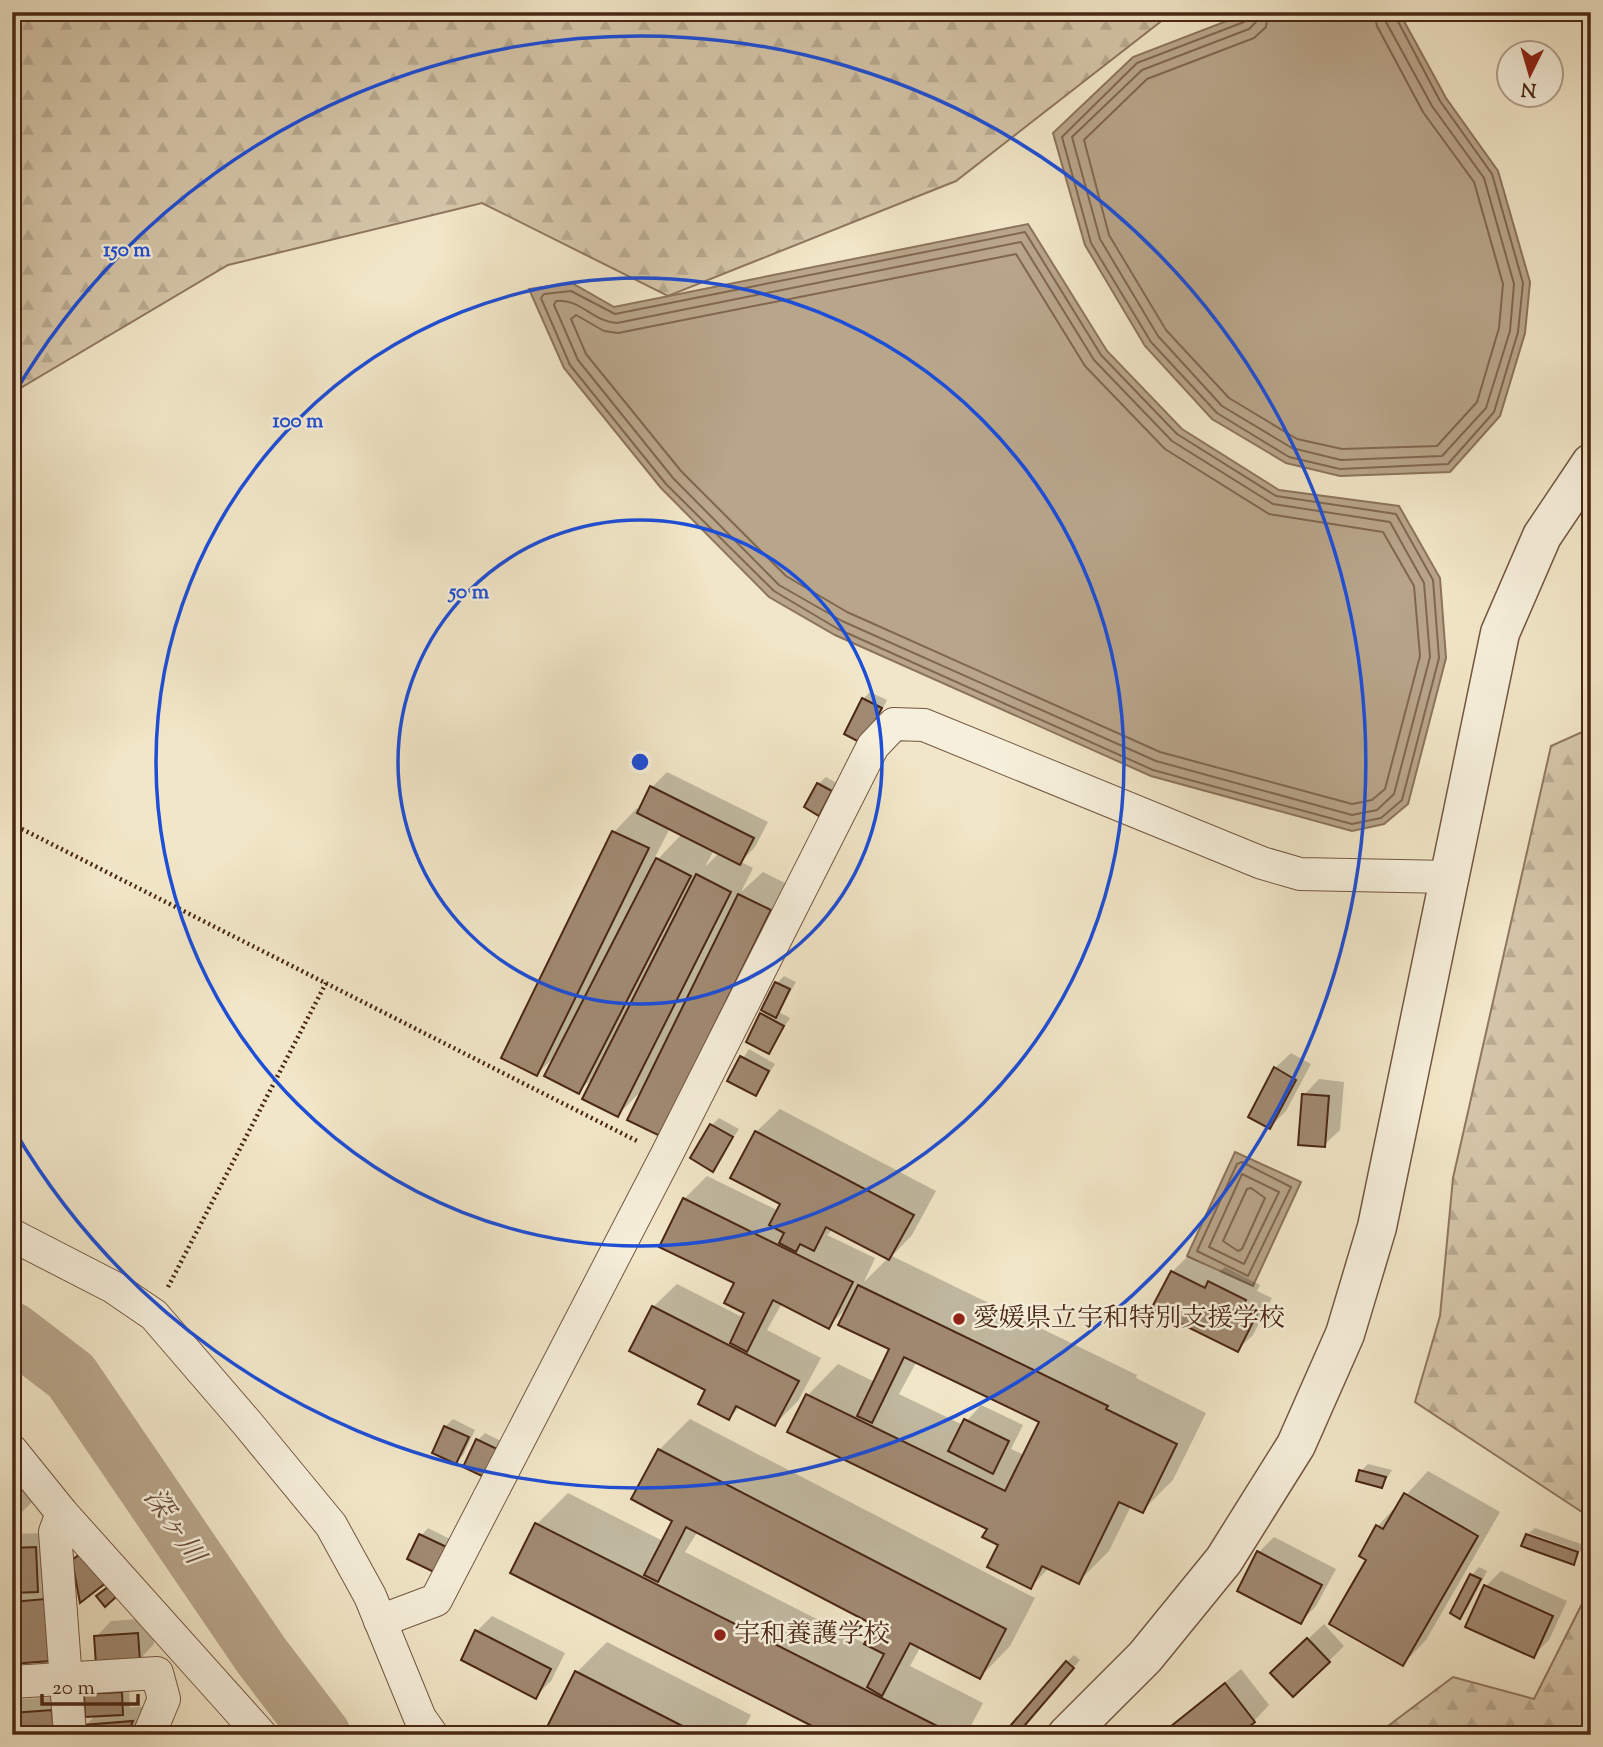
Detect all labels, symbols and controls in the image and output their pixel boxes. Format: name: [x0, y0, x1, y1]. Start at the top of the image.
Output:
north arrow: [1494, 38, 1564, 108]
text: N: [1520, 74, 1537, 103]
text: 150 m: [103, 236, 151, 266]
text: 100 m: [273, 407, 324, 437]
text: 50 m: [447, 578, 490, 608]
centre of rings: [628, 750, 652, 774]
place label: 愛媛県立宇和特別支援学校: [973, 1301, 1285, 1338]
marker: 愛媛県立宇和特別支援学校: [951, 1311, 967, 1327]
water label: 深ヶ川: [133, 1481, 215, 1575]
place label: 宇和養護学校: [734, 1617, 890, 1654]
marker: 宇和養護学校: [712, 1627, 728, 1643]
scale bar: [42, 1663, 138, 1707]
text: 20 m: [52, 1674, 95, 1704]

